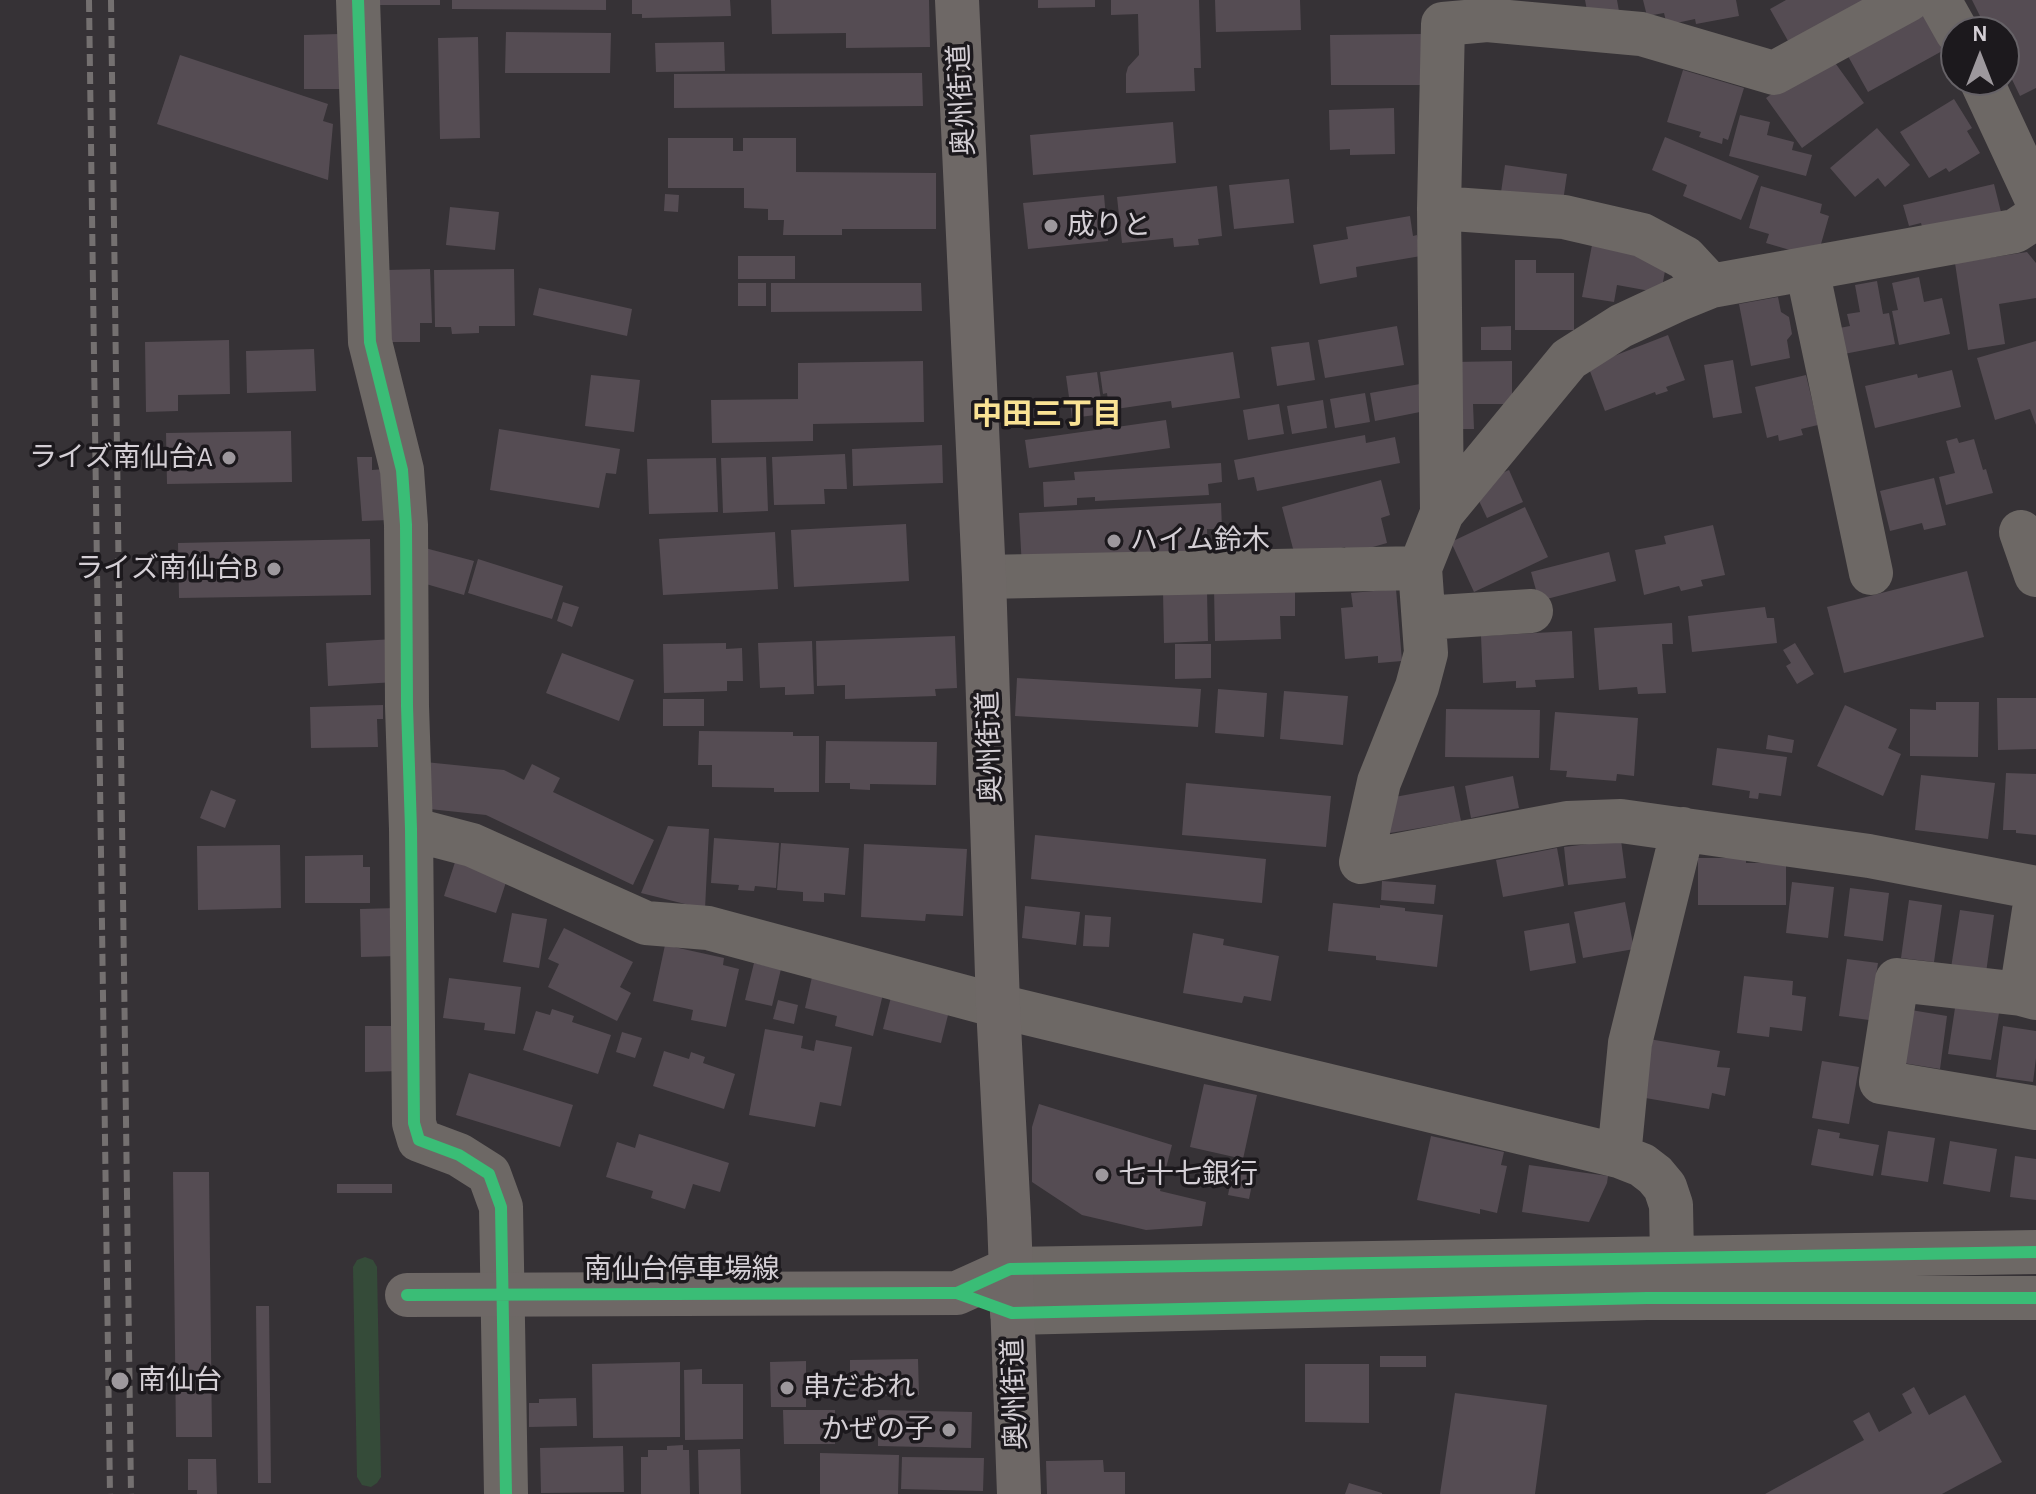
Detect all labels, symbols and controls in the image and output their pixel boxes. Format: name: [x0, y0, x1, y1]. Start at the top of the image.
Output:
north arrow: [1940, 16, 2020, 96]
text: N: [1972, 23, 1988, 45]
street label: 奥州街道: [942, 43, 982, 157]
place label: 成りと: [1067, 209, 1151, 243]
marker: 成りと: [1042, 217, 1060, 235]
district label: 中田三丁目: [972, 397, 1122, 433]
place label: ライズ南仙台A: [29, 441, 213, 475]
marker: ライズ南仙台A: [220, 449, 238, 467]
place label: ハイム鈴木: [1130, 524, 1270, 558]
marker: ハイム鈴木: [1105, 532, 1123, 550]
place label: ライズ南仙台B: [75, 552, 258, 586]
marker: ライズ南仙台B: [265, 560, 283, 578]
street label: 奥州街道: [971, 690, 1009, 804]
place label: 七十七銀行: [1118, 1158, 1258, 1192]
marker: 七十七銀行: [1093, 1166, 1111, 1184]
street label: 南仙台停車場線: [584, 1253, 780, 1287]
street label: 奥州街道: [996, 1337, 1034, 1451]
place label: 南仙台: [138, 1364, 222, 1398]
marker: 南仙台: [109, 1370, 131, 1392]
place label: 串だおれ: [803, 1371, 915, 1405]
marker: 串だおれ: [778, 1379, 796, 1397]
place label: かぜの子: [821, 1413, 933, 1447]
marker: かぜの子: [940, 1421, 958, 1439]

